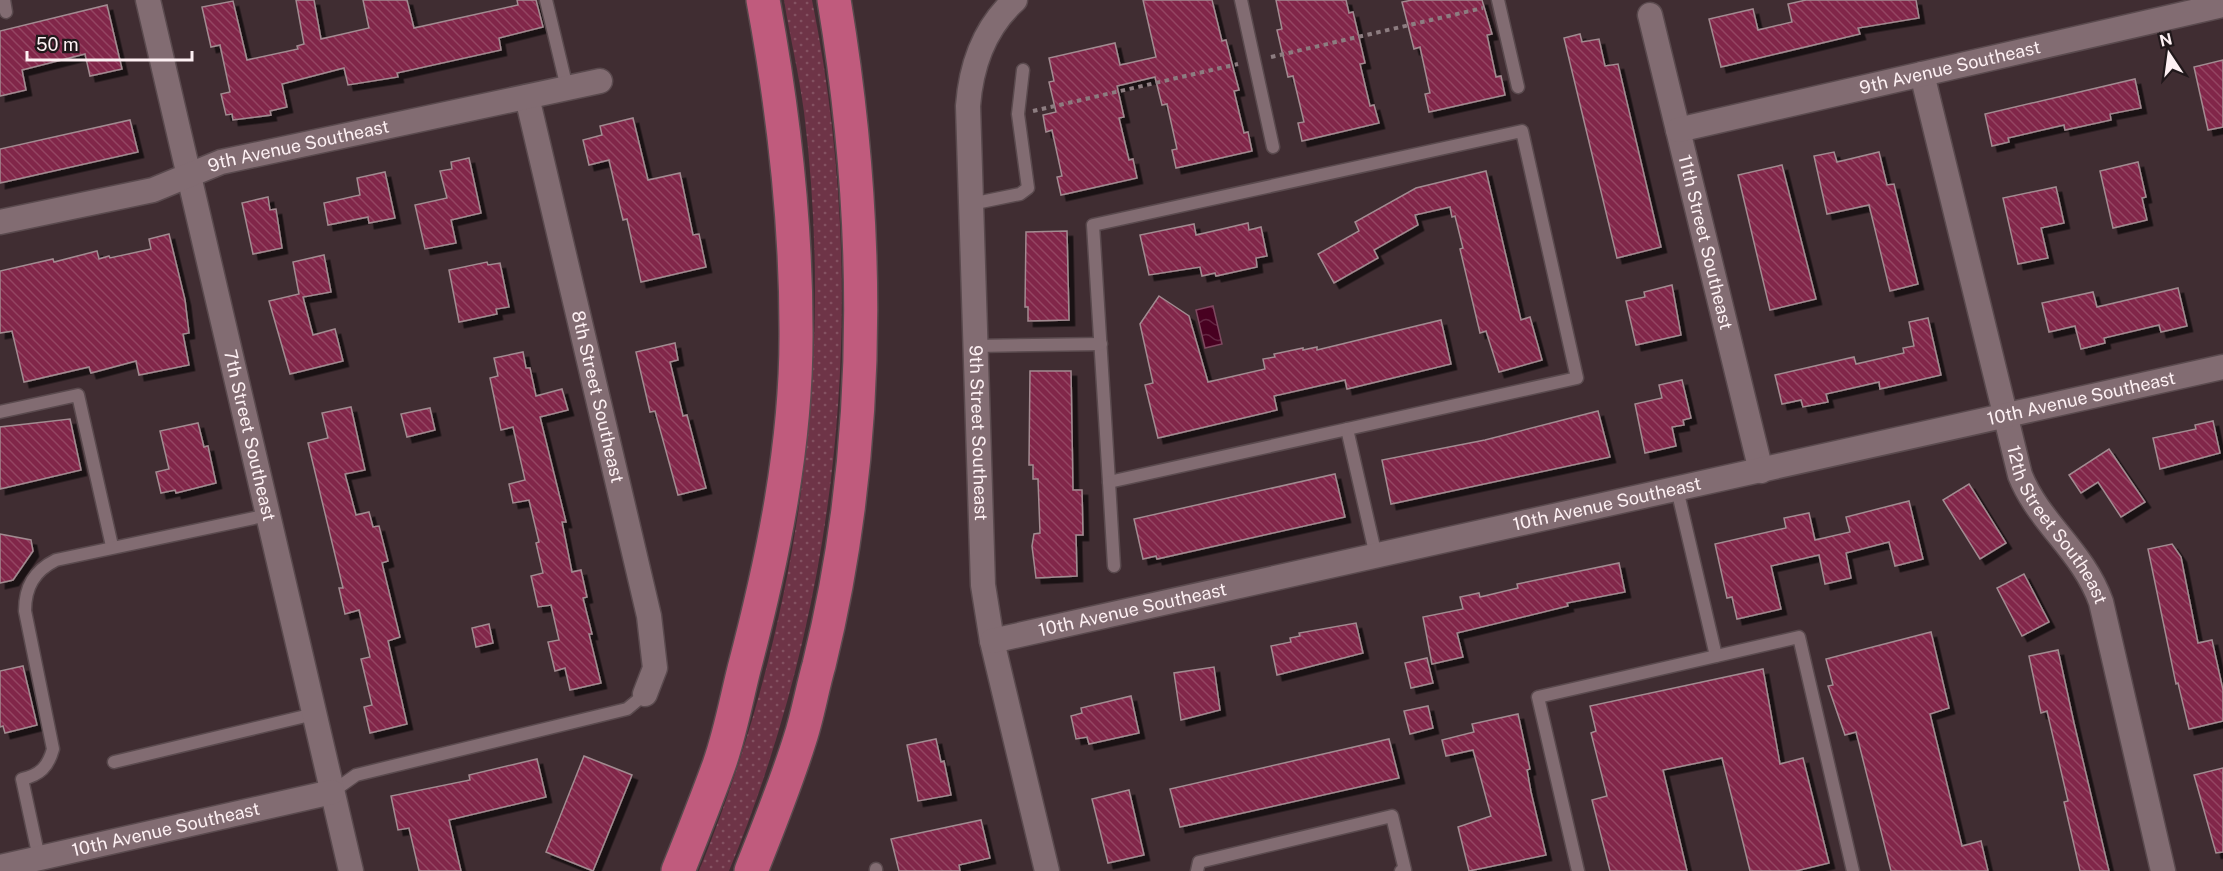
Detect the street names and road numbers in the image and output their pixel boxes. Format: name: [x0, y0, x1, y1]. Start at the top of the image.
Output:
street label: 9th Avenue Southeast: [1857, 36, 2042, 98]
street label: 9th Avenue Southeast: [204, 115, 391, 176]
street label: 11th Street Southeast: [1674, 153, 1737, 332]
street label: 8th Street Southeast: [568, 308, 628, 485]
street label: 9th Street Southeast: [965, 345, 992, 521]
street label: 7th Street Southeast: [220, 347, 280, 523]
street label: 10th Avenue Southeast: [1985, 367, 2177, 429]
street label: 12th Street Southeast: [2003, 443, 2112, 607]
street label: 10th Avenue Southeast: [1511, 473, 1703, 535]
street label: 10th Avenue Southeast: [1036, 578, 1229, 640]
street label: 10th Avenue Southeast: [70, 798, 262, 860]

